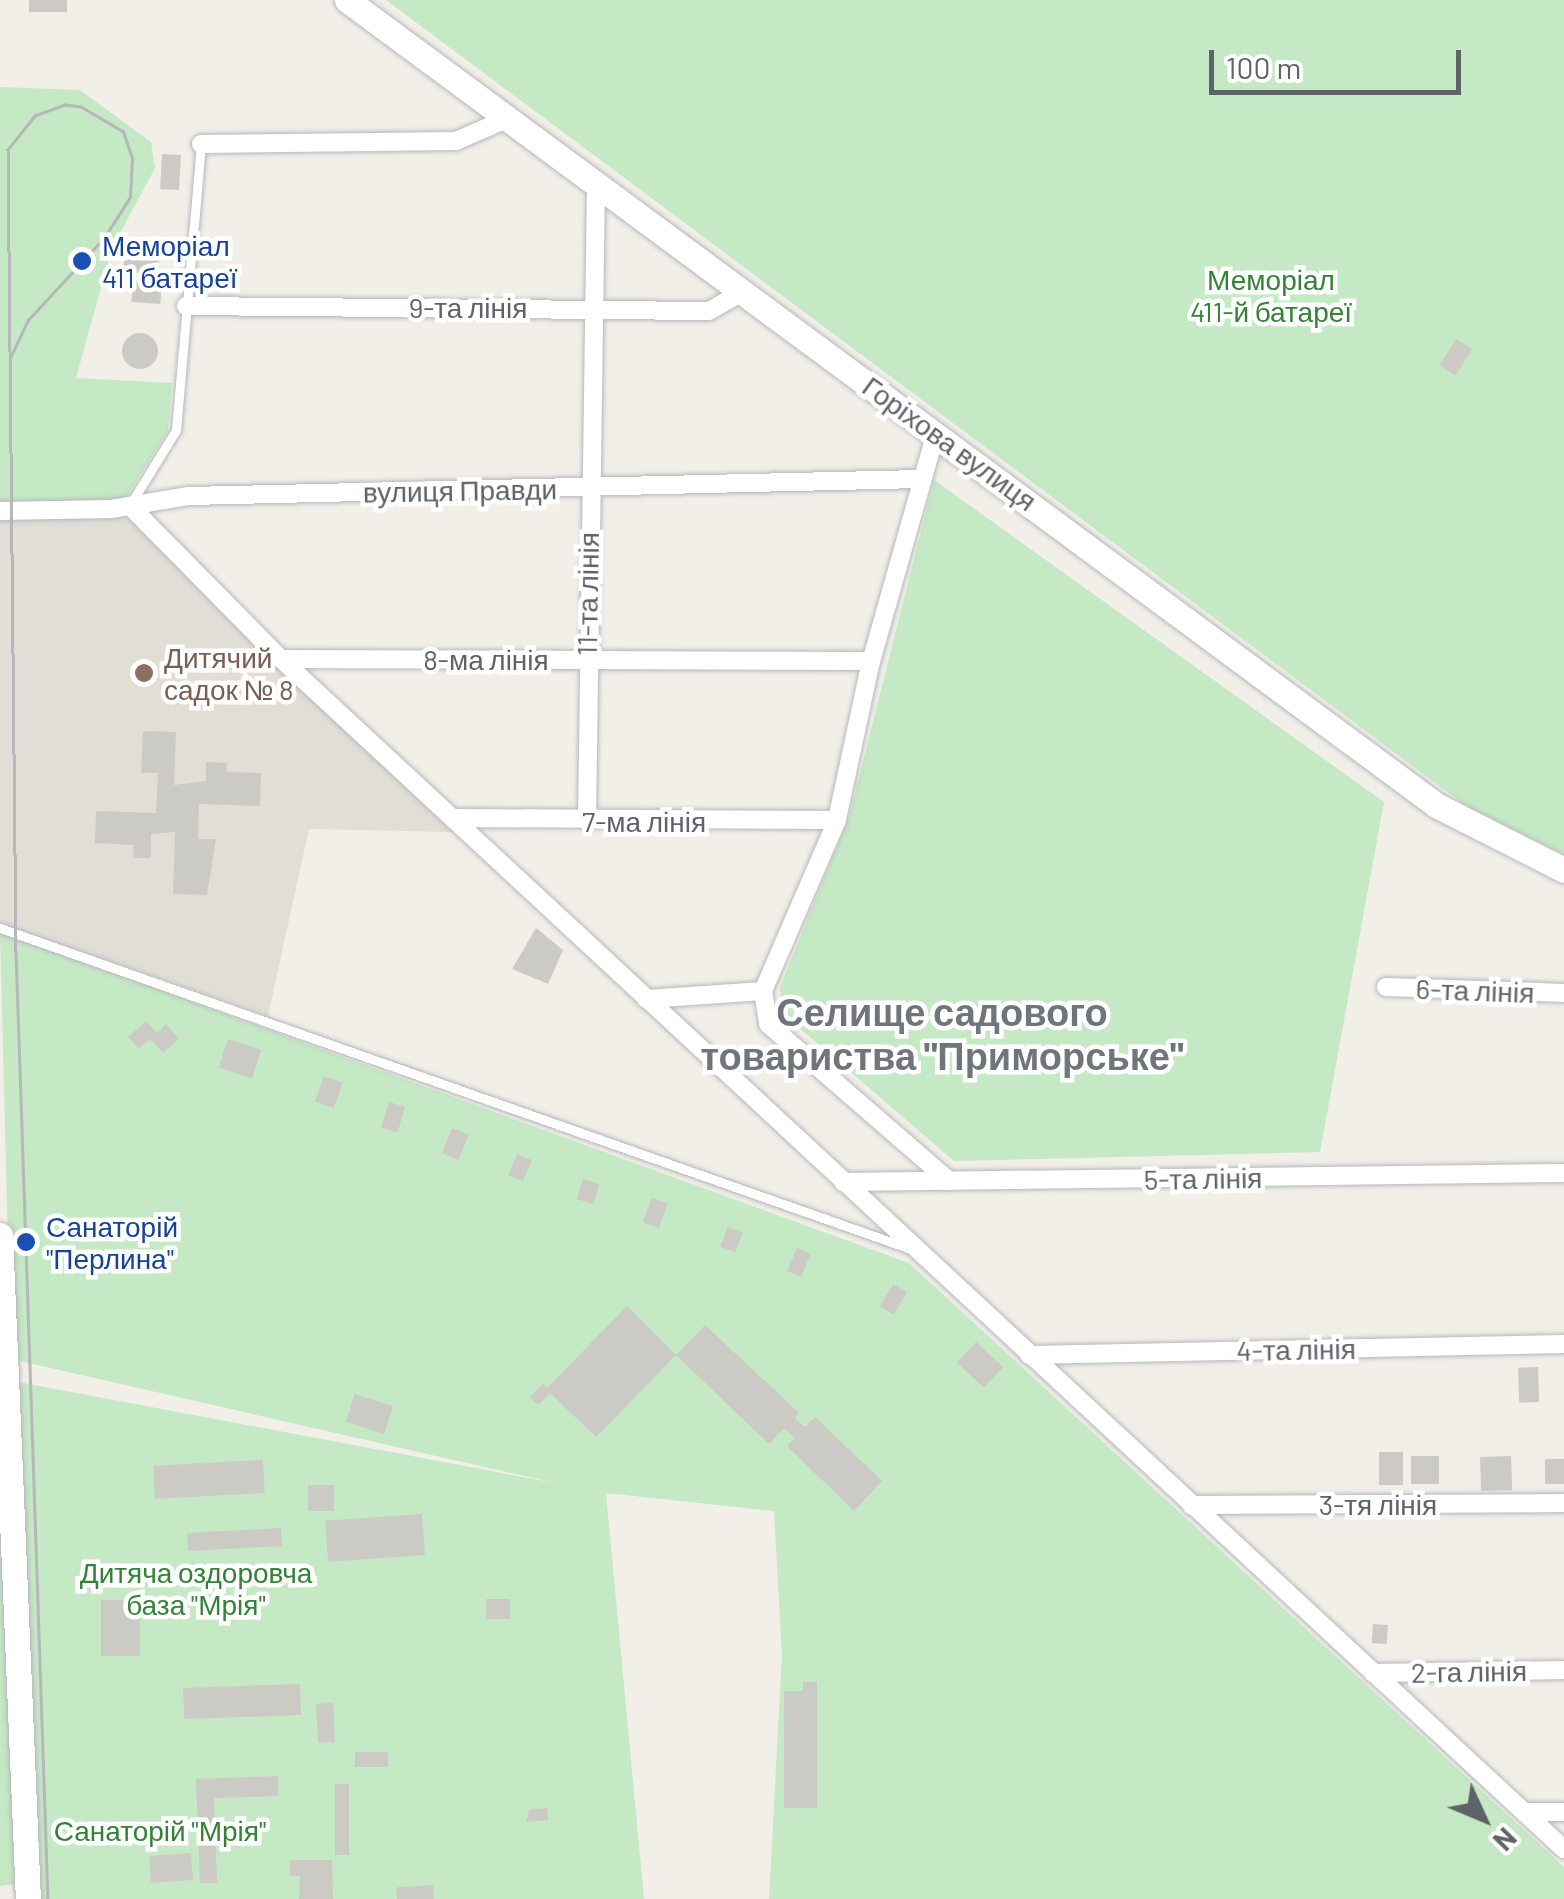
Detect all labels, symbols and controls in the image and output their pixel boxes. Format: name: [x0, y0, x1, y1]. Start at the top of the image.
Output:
scale bar: [1214, 30, 1466, 92]
text: 100 m: [1226, 49, 1301, 85]
place label: Меморіал 411 батареї: [102, 228, 237, 294]
marker: Меморіал 411 батареї: [71, 250, 93, 272]
park label: Меморіал 411-й батареї: [1190, 262, 1352, 328]
street label: 9-та лінія: [409, 290, 527, 324]
street label: Горіхова вулиця: [857, 369, 1043, 517]
street label: вулиця Правди: [363, 472, 557, 508]
street label: 11-та лінія: [569, 532, 605, 656]
place label: Дитячий садок № 8: [164, 640, 294, 706]
street label: 8-ма лінія: [423, 642, 549, 676]
marker: Дитячий садок № 8: [133, 662, 155, 684]
street label: 7-ма лінія: [582, 804, 706, 838]
street label: 6-та лінія: [1415, 971, 1535, 1009]
district label: Селище садового товариства "Приморське": [700, 989, 1184, 1078]
street label: 5-та лінія: [1143, 1160, 1263, 1196]
place label: Санаторій "Перлина": [46, 1209, 178, 1275]
marker: Санаторій "Перлина": [15, 1231, 37, 1253]
street label: 4-та лінія: [1236, 1331, 1356, 1367]
street label: 3-тя лінія: [1319, 1487, 1437, 1521]
park label: Дитяча оздоровча база "Мрія": [80, 1555, 312, 1621]
street label: 2-га лінія: [1411, 1653, 1527, 1689]
north arrow: [1434, 1769, 1534, 1869]
park label: Санаторій "Мрія": [54, 1813, 266, 1847]
text: N: [1487, 1821, 1524, 1858]

